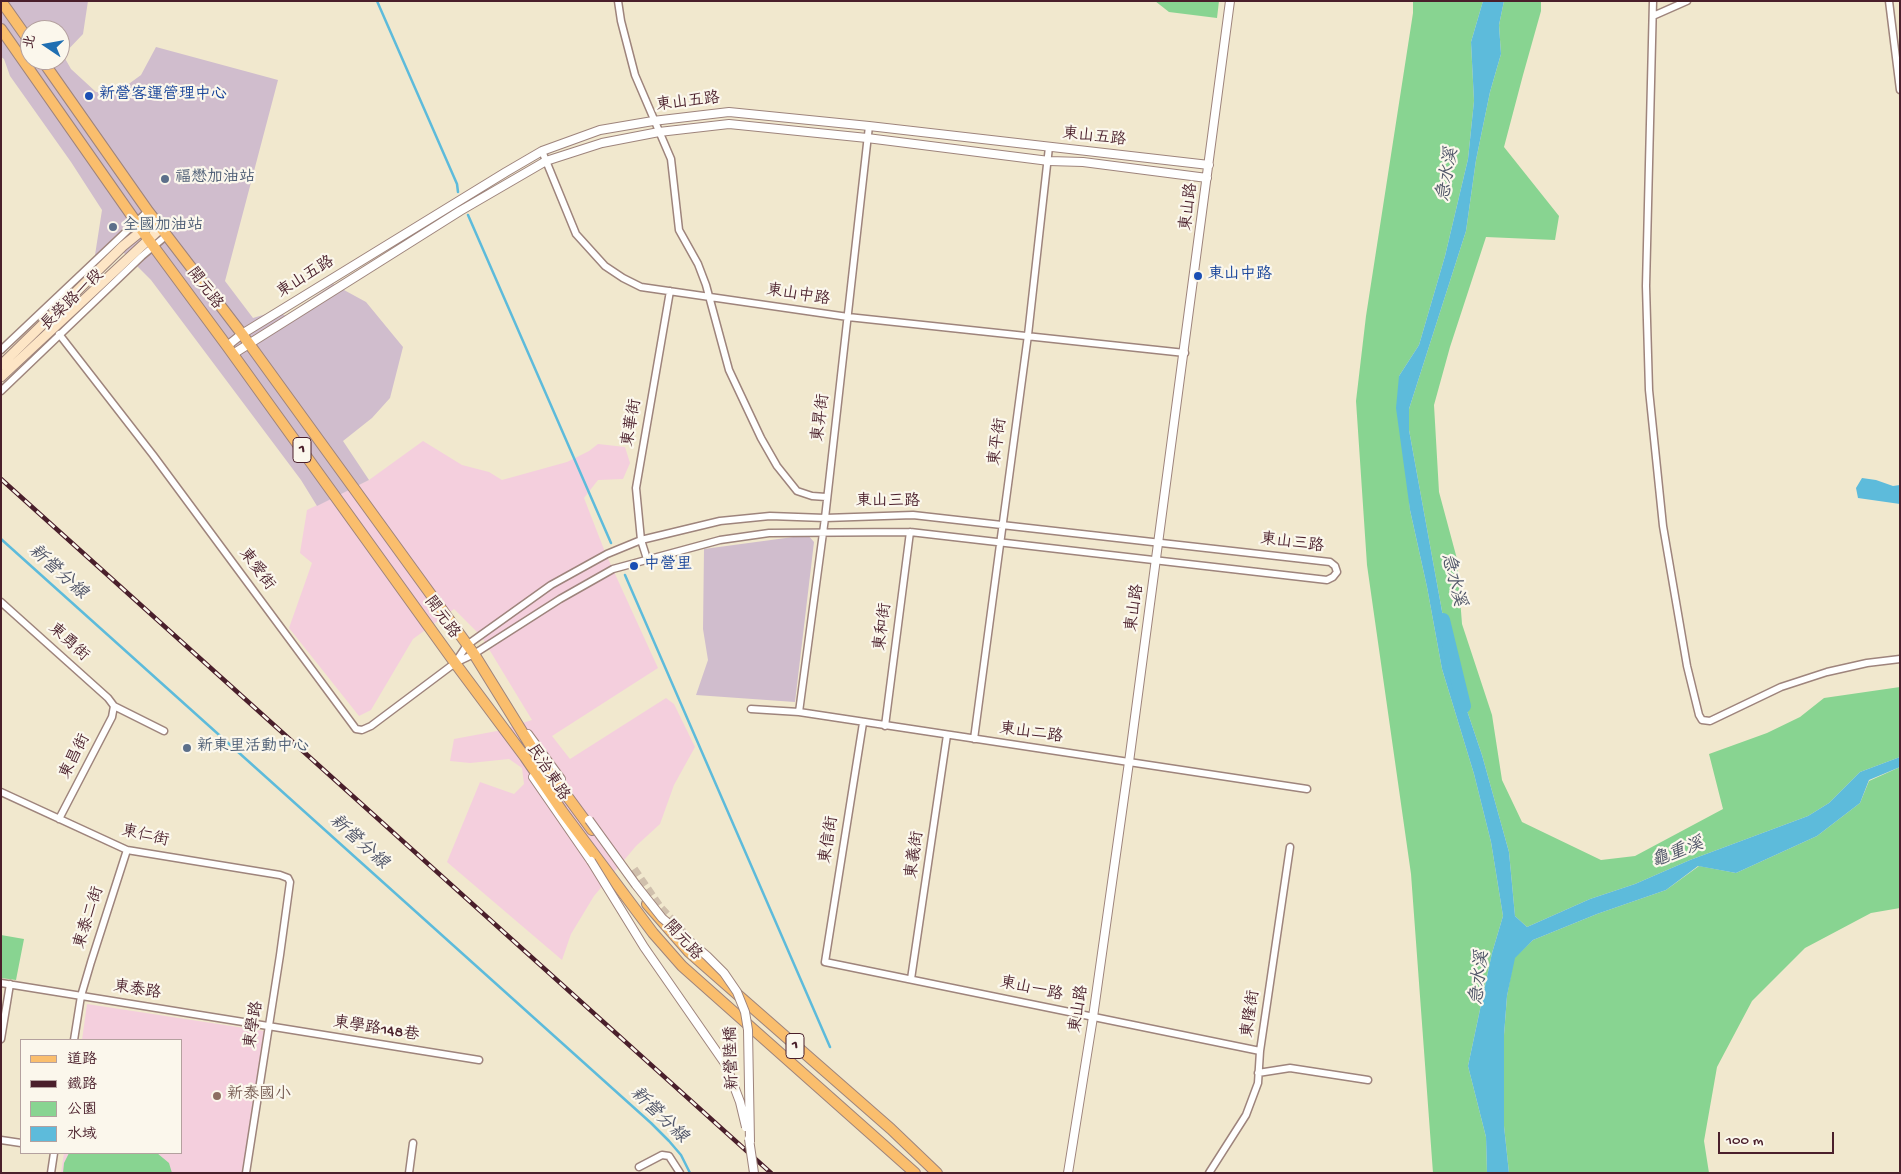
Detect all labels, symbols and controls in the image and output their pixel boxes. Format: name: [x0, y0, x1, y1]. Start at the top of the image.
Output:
north arrow: [20, 20, 70, 70]
text: 北: [21, 33, 41, 51]
place label: 新營客運管理中心: [99, 86, 227, 106]
marker: 新營客運管理中心: [83, 90, 95, 102]
street label: 東山五路: [655, 90, 721, 116]
street label: 東山五路: [1061, 125, 1127, 151]
water label: 急水溪: [1434, 147, 1464, 203]
place label: 福懋加油站: [175, 169, 255, 189]
marker: 福懋加油站: [159, 173, 171, 185]
street label: 東山路: [1178, 182, 1202, 232]
place label: 全國加油站: [123, 217, 203, 237]
marker: 全國加油站: [107, 221, 119, 233]
street label: 東山五路: [274, 253, 338, 303]
street label: 開元路: [182, 264, 226, 314]
street label: 長榮路一段: [38, 266, 108, 336]
place label: 東山中路: [1208, 266, 1272, 286]
marker: 東山中路: [1192, 270, 1204, 282]
street label: 東山中路: [765, 282, 831, 310]
street label: 東昇街: [810, 393, 834, 443]
street label: 東華街: [619, 398, 647, 448]
street label: 東平街: [986, 417, 1012, 467]
road number: 1: [293, 438, 311, 462]
street label: 東山三路: [856, 493, 920, 513]
street label: 東山三路: [1259, 531, 1325, 557]
water label: 新營分線: [23, 541, 91, 605]
street label: 東愛街: [234, 545, 278, 595]
water label: 急水溪: [1435, 551, 1469, 609]
place label: 中營里: [644, 556, 692, 576]
marker: 中營里: [628, 560, 640, 572]
street label: 東山路: [1123, 583, 1149, 633]
street label: 開元路: [419, 593, 463, 643]
street label: 東和街: [872, 602, 896, 652]
street label: 東勇街: [44, 620, 92, 666]
street label: 東山二路: [998, 720, 1064, 748]
street label: 東昌街: [57, 731, 95, 783]
place label: 新東里活動中心: [197, 738, 309, 758]
street label: 民治東路: [522, 741, 572, 805]
marker: 新東里活動中心: [181, 742, 193, 754]
water label: 新營分線: [324, 811, 392, 875]
street label: 東信街: [817, 815, 843, 865]
street label: 東仁街: [119, 822, 171, 852]
street label: 東義街: [903, 830, 929, 880]
water label: 龜重溪: [1649, 834, 1707, 874]
street label: 東泰二街: [71, 885, 109, 951]
street label: 開元路: [659, 917, 705, 965]
water label: 急水溪: [1467, 950, 1495, 1006]
street label: 東山一路: [998, 974, 1064, 1006]
street label: 東泰路: [112, 978, 162, 1004]
street label: 東山路: [1067, 984, 1093, 1034]
street label: 東隆街: [1239, 989, 1265, 1039]
street label: 東學路: [242, 1000, 268, 1050]
street label: 東學路148巷: [332, 1014, 420, 1046]
street label: 新營陸橋: [722, 1026, 744, 1090]
road number: 1: [786, 1034, 804, 1058]
legend: [20, 1039, 182, 1154]
text: 道路: [67, 1051, 97, 1069]
text: 鐵路: [67, 1076, 97, 1094]
water label: 新營分線: [625, 1083, 691, 1149]
place label: 新泰國小: [227, 1086, 291, 1106]
marker: 新泰國小: [211, 1090, 223, 1102]
text: 公園: [67, 1101, 97, 1119]
scale bar: [1721, 1122, 1837, 1154]
text: 水域: [67, 1126, 97, 1144]
text: 100 m: [1726, 1132, 1763, 1150]

